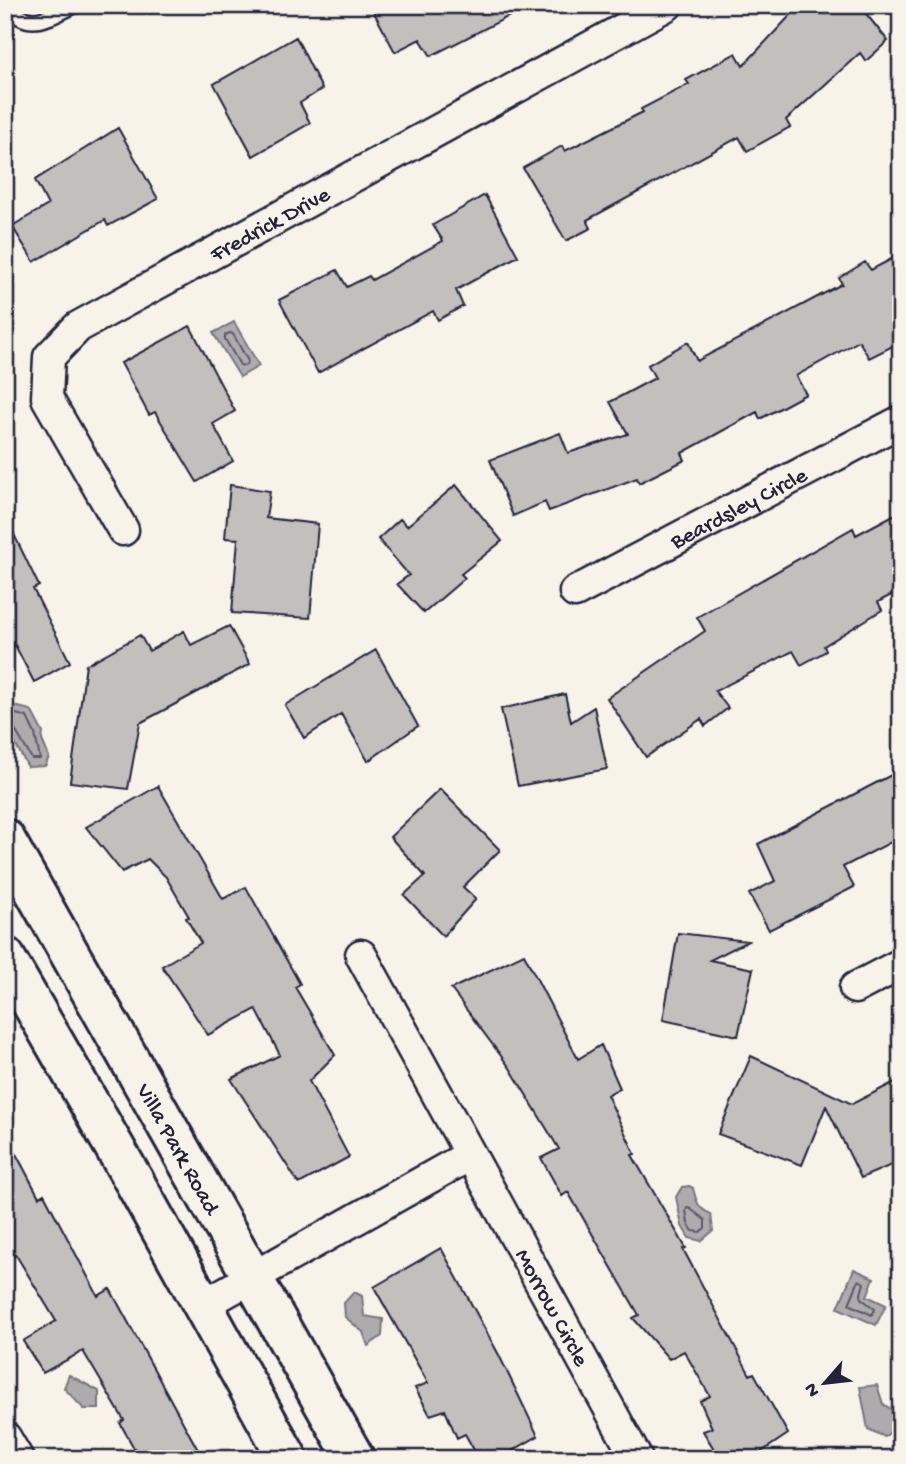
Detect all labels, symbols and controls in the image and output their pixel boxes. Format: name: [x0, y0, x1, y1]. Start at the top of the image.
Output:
street label: Fredrick Drive: [206, 181, 336, 270]
street label: Beardsley Circle: [666, 462, 814, 557]
street label: Villa Park Road: [128, 1079, 225, 1221]
street label: Morrow Circle: [508, 1245, 594, 1373]
north arrow: [790, 1348, 860, 1418]
text: N: [800, 1378, 826, 1400]

